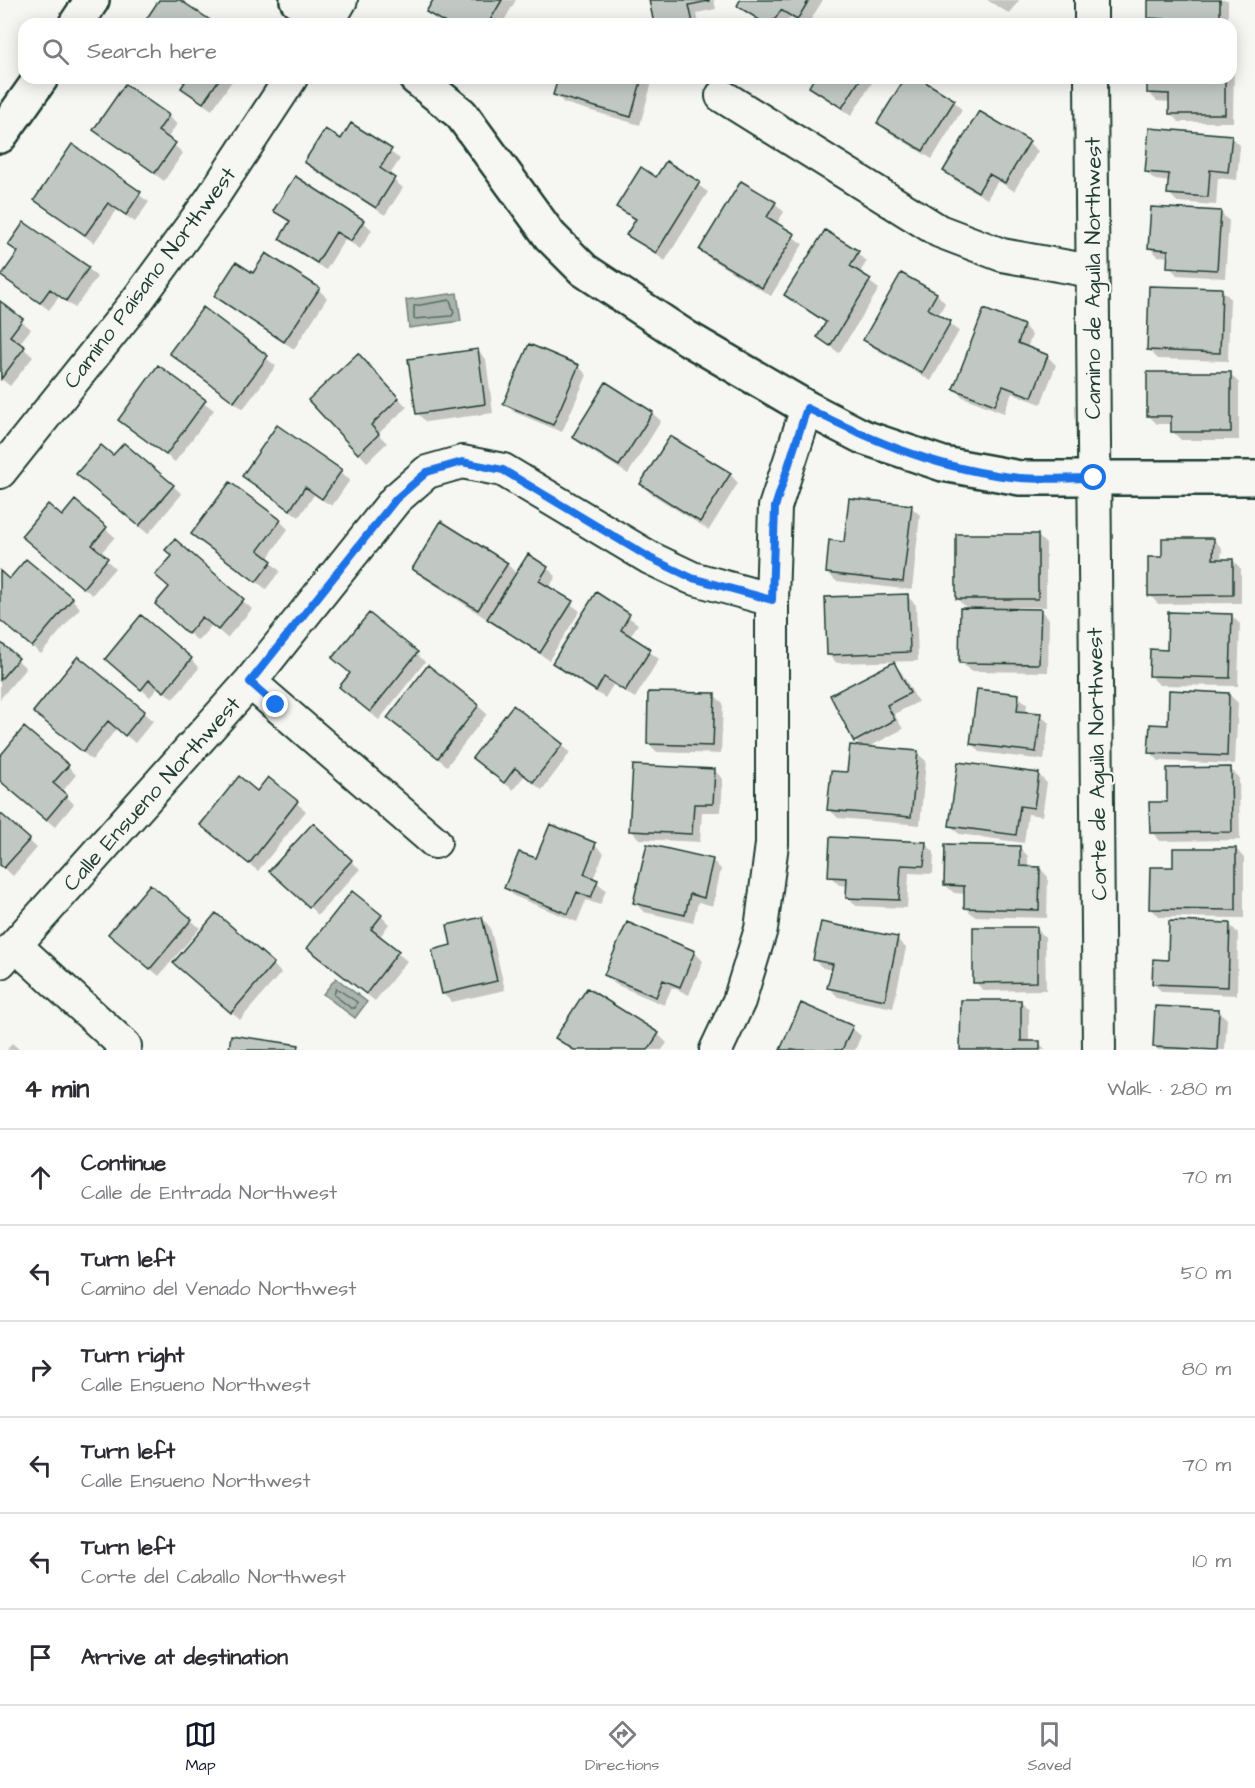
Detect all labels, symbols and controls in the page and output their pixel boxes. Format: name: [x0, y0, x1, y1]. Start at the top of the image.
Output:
search box: [18, 18, 1237, 84]
icon: search: [39, 35, 72, 68]
text: Search here: [87, 36, 217, 67]
street label: Camino de Aguila Northwest: [1078, 137, 1110, 419]
street label: Camino Paisano Northwest: [57, 161, 244, 395]
route start: [1080, 464, 1106, 490]
street label: Corte de Aguila Northwest: [1080, 627, 1116, 901]
street label: Calle Ensueno Northwest: [56, 690, 248, 898]
route end: [262, 691, 288, 717]
text: 4 min: [24, 1071, 89, 1107]
text: Walk · 280 m: [1107, 1075, 1231, 1103]
text: Continue: [81, 1148, 166, 1179]
icon: ahead: [24, 1161, 57, 1194]
text: 70 m: [1183, 1163, 1231, 1191]
text: Calle de Entrada Northwest: [81, 1179, 337, 1207]
text: Turn left: [81, 1244, 175, 1275]
icon: left: [24, 1257, 57, 1290]
text: 50 m: [1181, 1259, 1231, 1287]
text: Camino del Venado Northwest: [81, 1275, 356, 1303]
text: Turn right: [81, 1340, 184, 1371]
icon: right: [24, 1353, 57, 1386]
text: 80 m: [1182, 1355, 1231, 1383]
text: Calle Ensueno Northwest: [81, 1371, 311, 1399]
text: Turn left: [81, 1436, 175, 1467]
icon: left: [24, 1449, 57, 1482]
text: 70 m: [1183, 1451, 1231, 1479]
text: Calle Ensueno Northwest: [81, 1467, 311, 1495]
text: Turn left: [81, 1532, 175, 1563]
icon: left: [24, 1545, 57, 1578]
text: 10 m: [1192, 1547, 1231, 1575]
text: Corte del Caballo Northwest: [81, 1563, 346, 1591]
icon: arrive: [24, 1641, 57, 1674]
text: Arrive at destination: [81, 1642, 288, 1673]
tab: Map: [184, 1718, 217, 1776]
tab: Directions: [585, 1718, 659, 1776]
tab: Saved: [1027, 1718, 1071, 1776]

